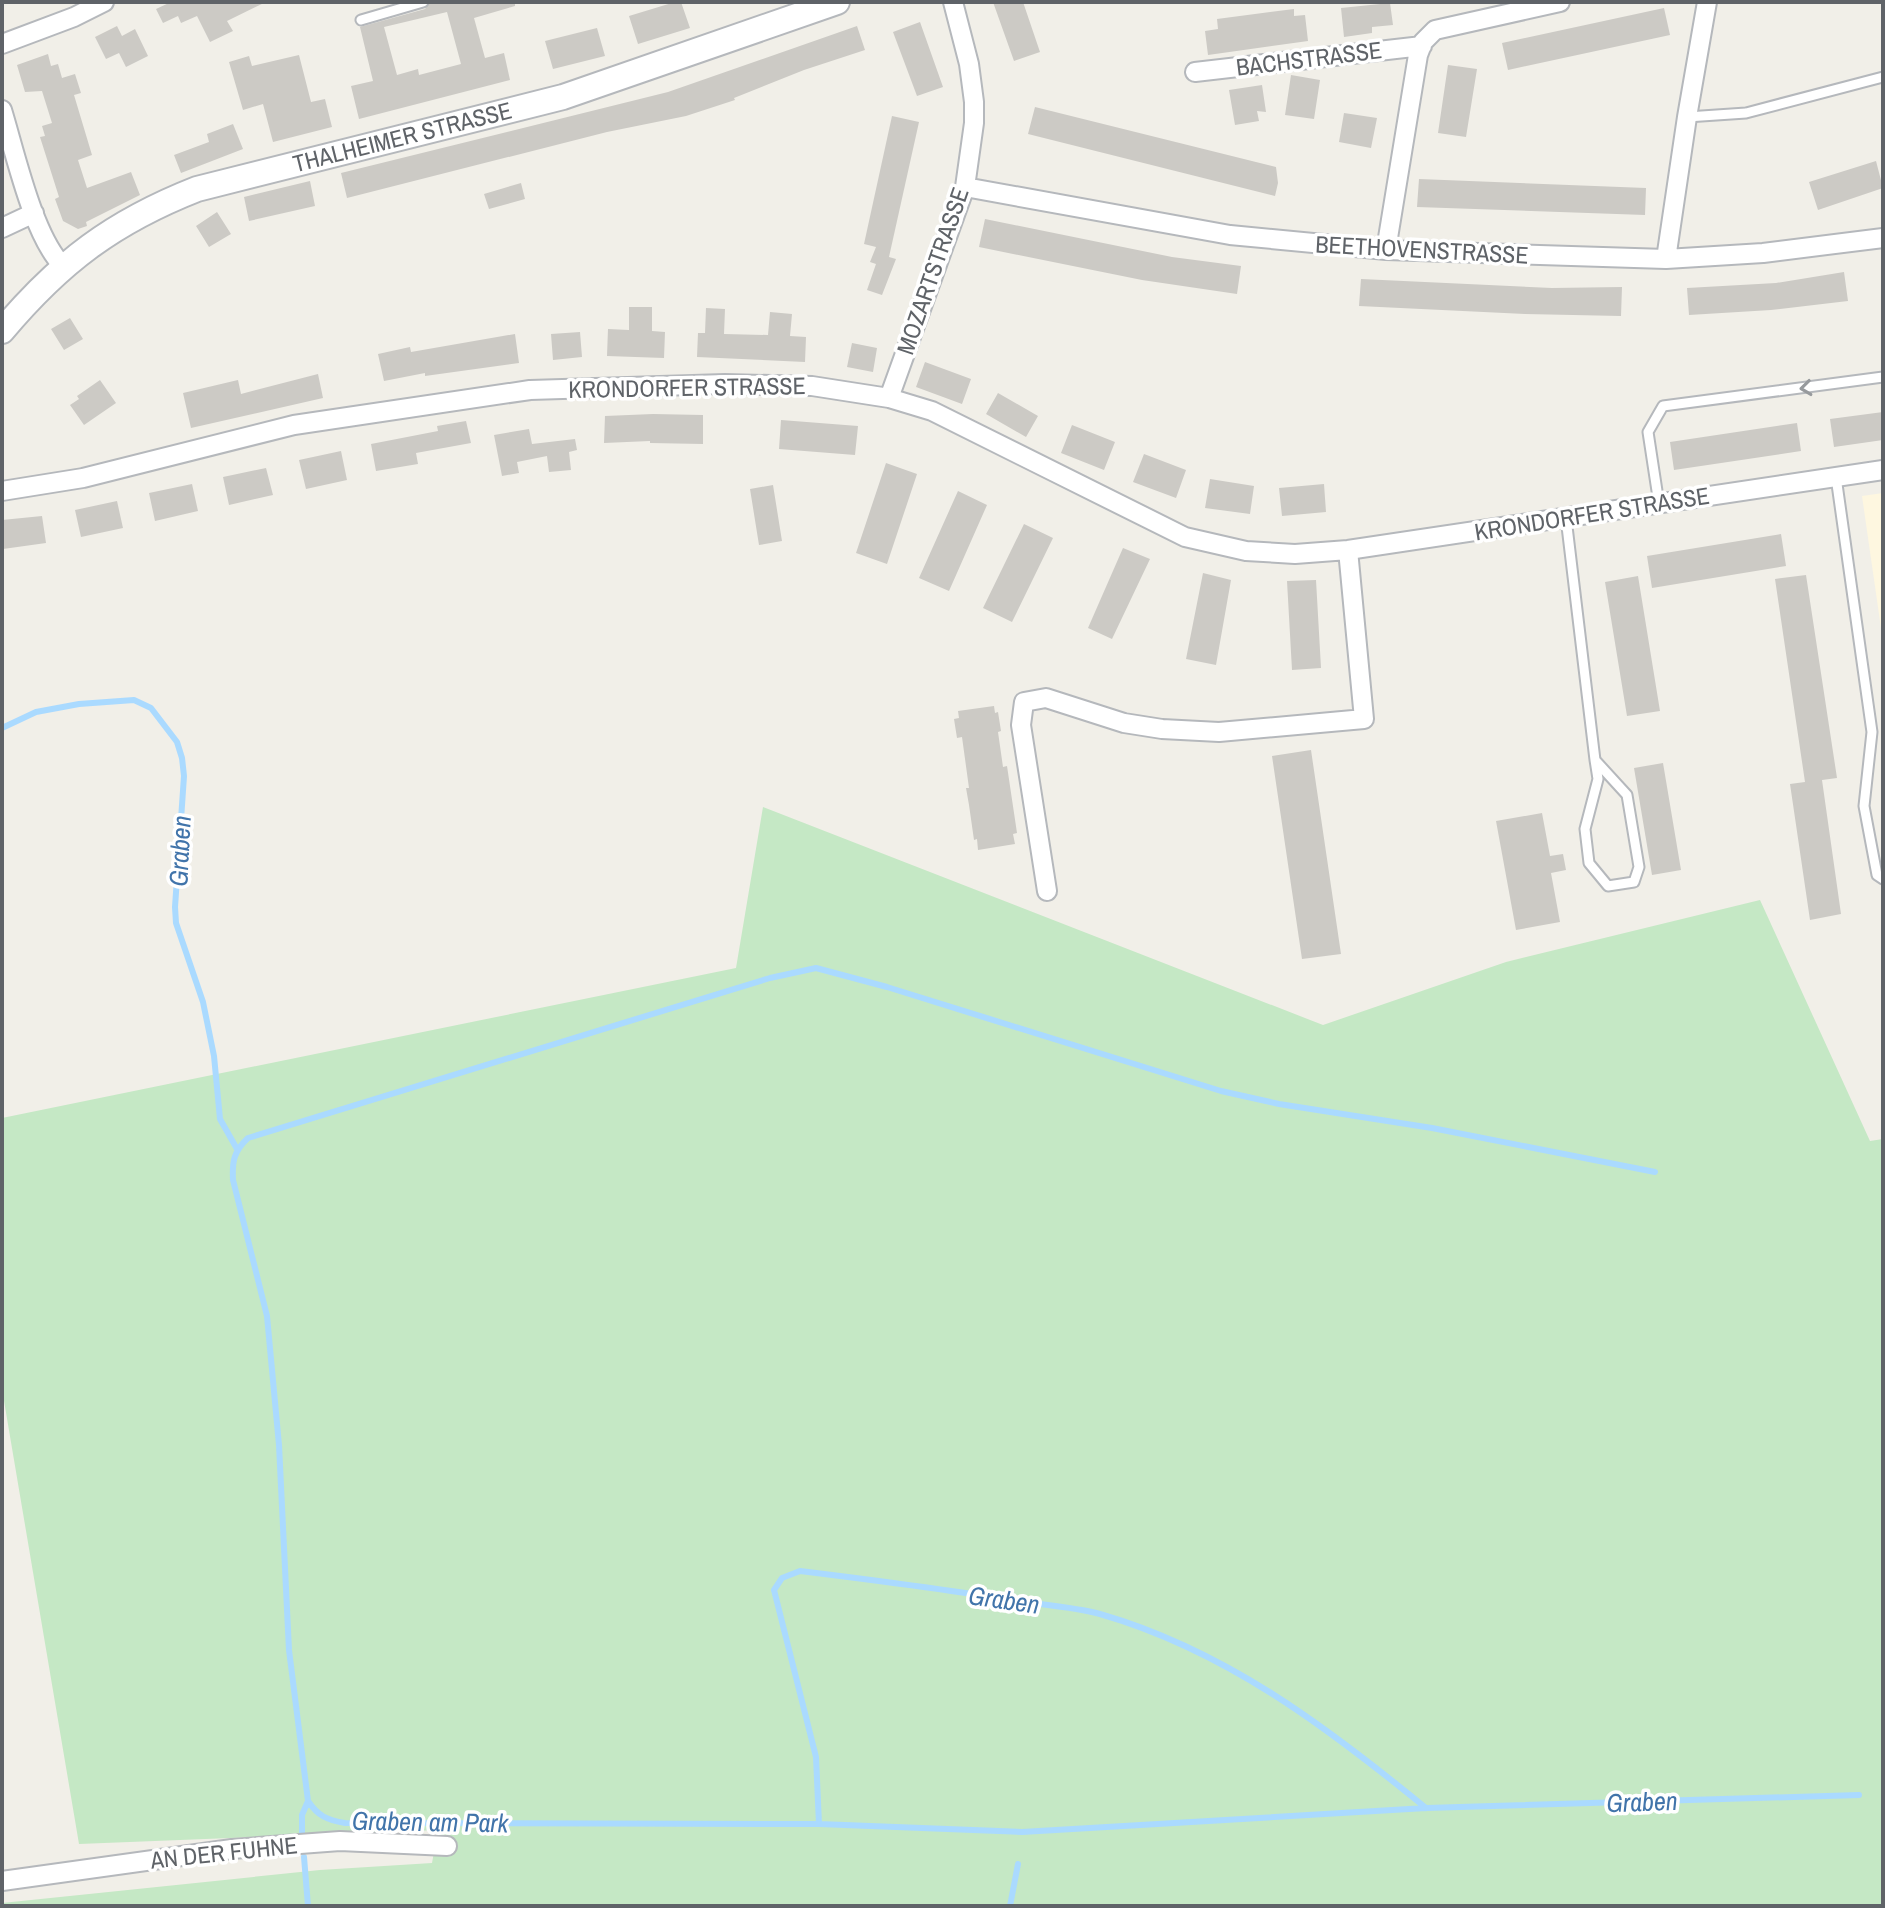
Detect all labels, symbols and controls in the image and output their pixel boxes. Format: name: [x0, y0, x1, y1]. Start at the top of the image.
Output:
street label: BACHSTRASSE: [1234, 33, 1384, 83]
street label: THALHEIMER STRASSE: [290, 94, 515, 179]
street label: MOZARTSTRASSE: [889, 183, 976, 358]
street label: BEETHOVENSTRASSE: [1315, 227, 1529, 271]
street label: KRONDORFER STRASSE: [568, 369, 806, 405]
one-way arrow: [1799, 379, 1812, 396]
street label: KRONDORFER STRASSE: [1472, 479, 1712, 547]
water label: Graben: [160, 815, 199, 887]
water label: Graben: [966, 1577, 1042, 1622]
water label: Graben: [1606, 1783, 1678, 1820]
water label: Graben am Park: [352, 1803, 510, 1840]
street label: AN DER FUHNE: [148, 1828, 299, 1876]

